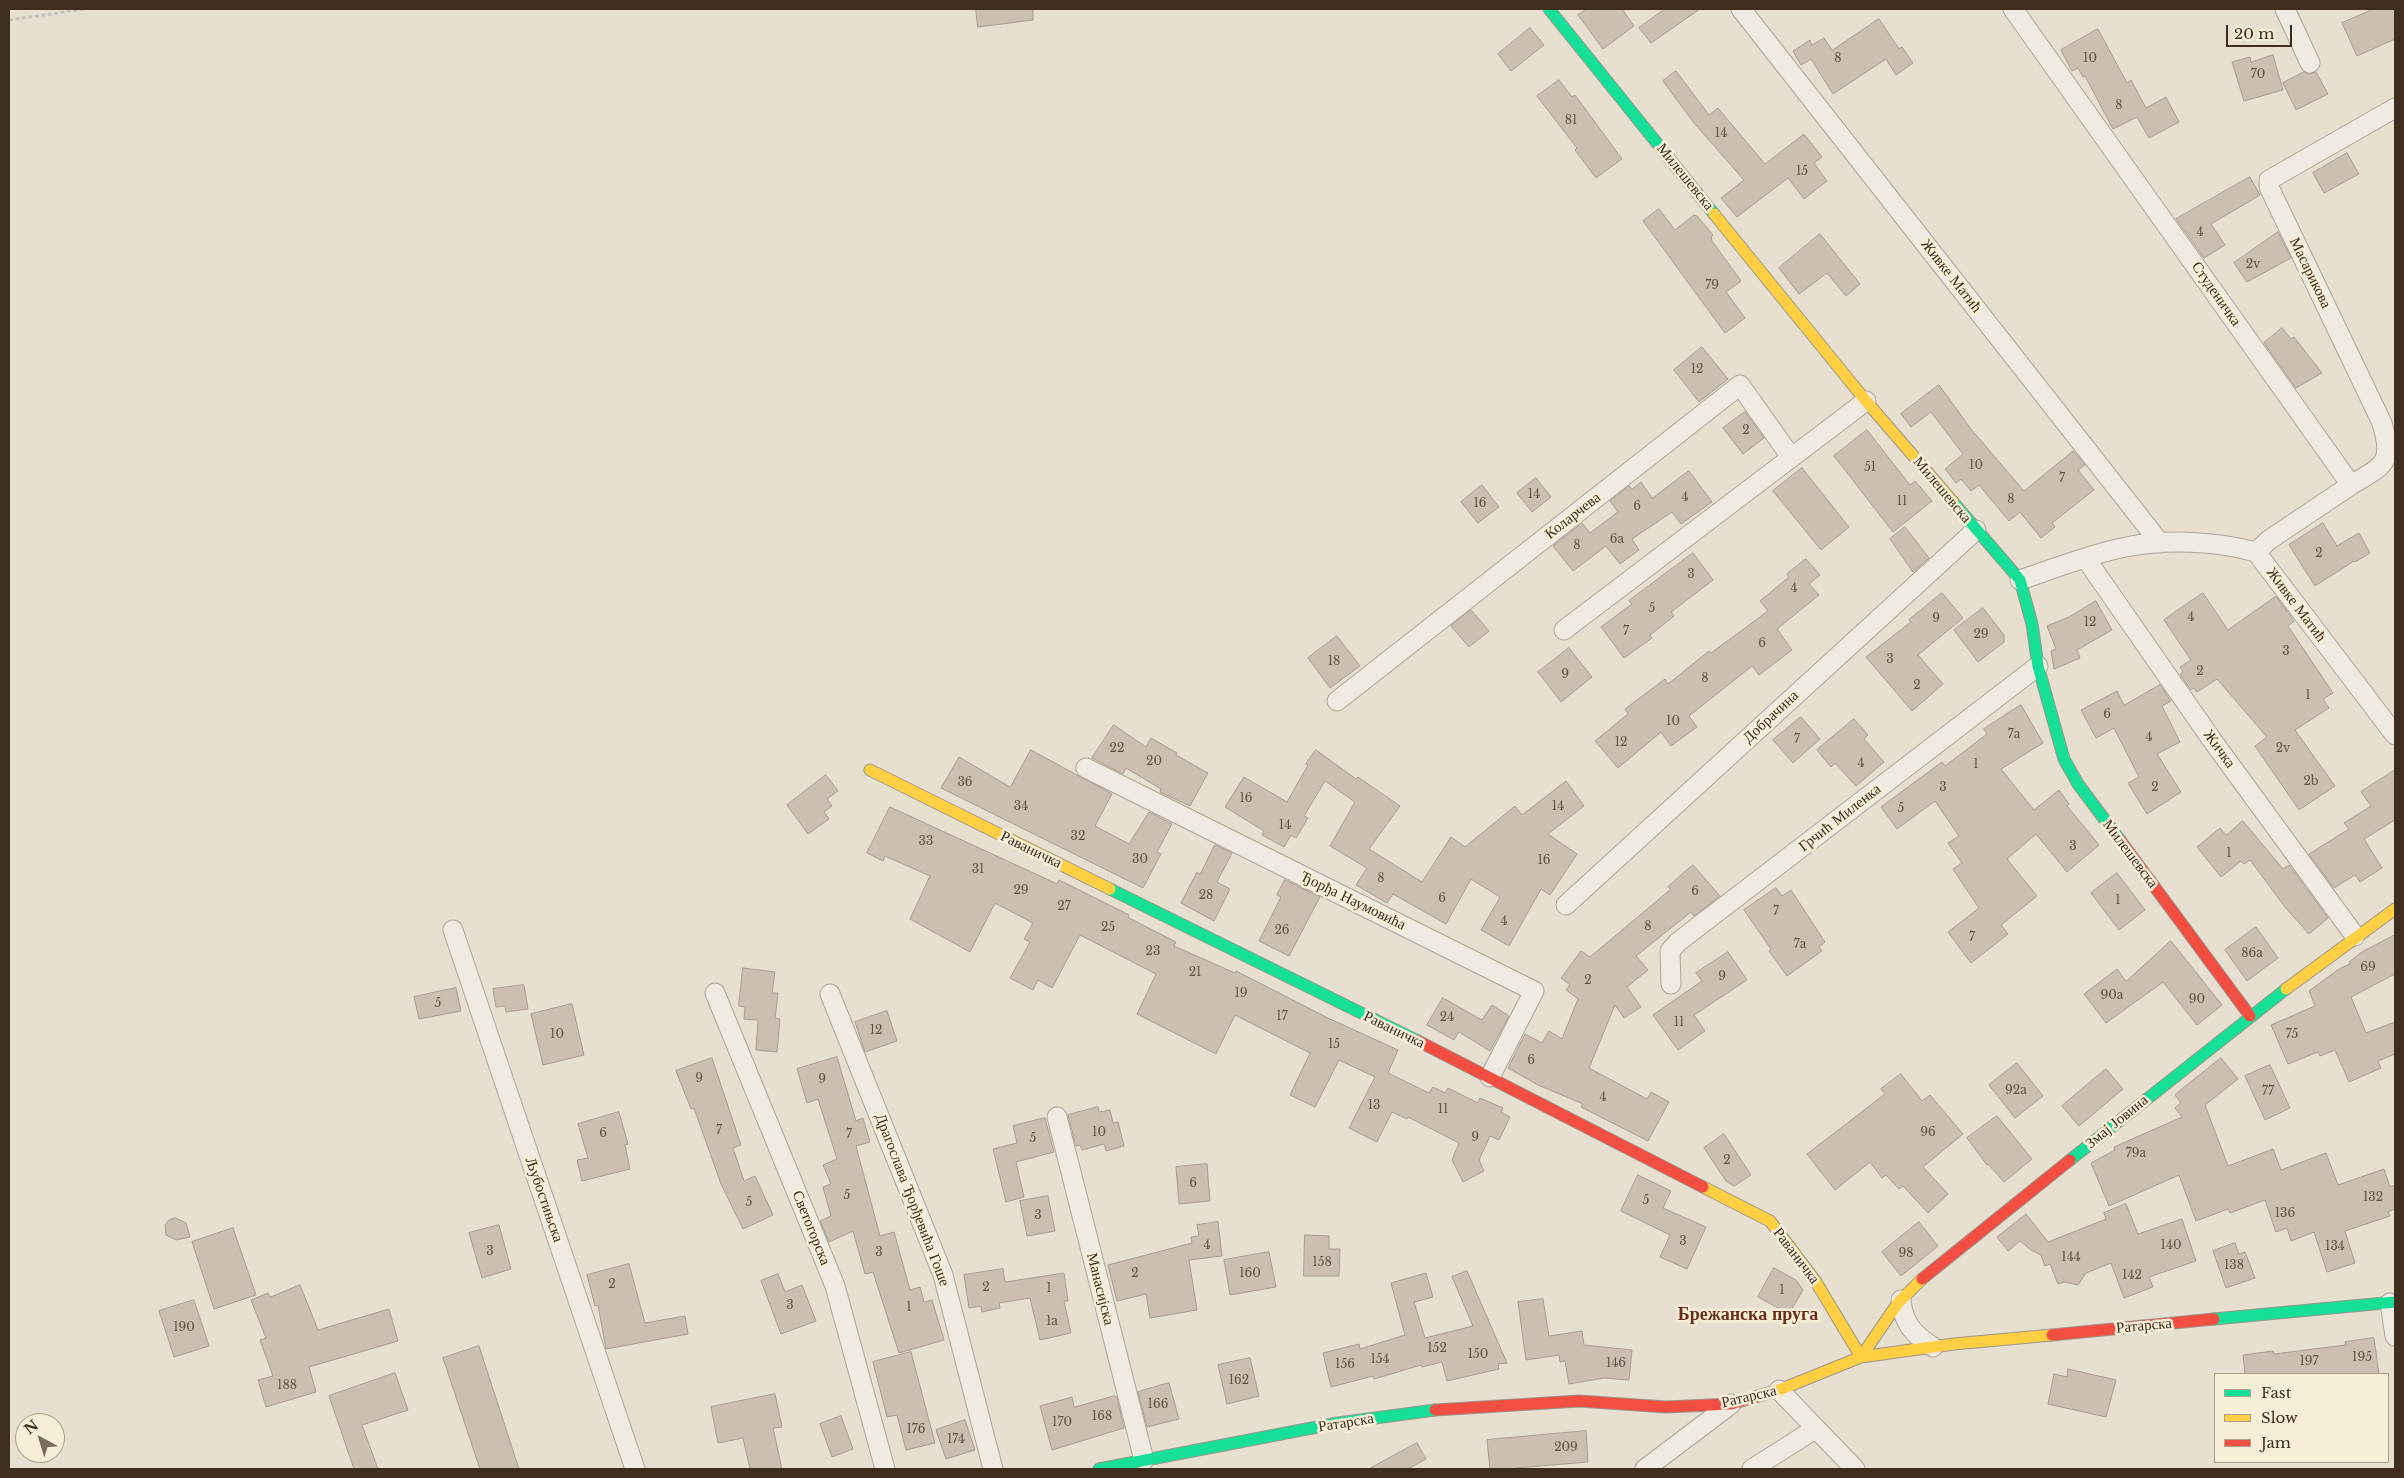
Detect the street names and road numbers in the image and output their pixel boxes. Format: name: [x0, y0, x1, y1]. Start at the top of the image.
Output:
street label: Милешевска: [1652, 140, 1718, 214]
street label: Масарикова: [2285, 235, 2335, 311]
street label: Живке Матић: [1917, 236, 1985, 316]
street label: Студеничка: [2187, 258, 2245, 330]
street label: Милешевска: [1909, 453, 1975, 527]
street label: Коларчева: [1542, 489, 1604, 543]
street label: Живке Матић: [2262, 564, 2330, 646]
street label: Добрачина: [1740, 687, 1802, 747]
street label: Жичка: [2199, 726, 2239, 772]
street label: Грчић Миленка: [1795, 780, 1885, 856]
street label: Милешевска: [2098, 816, 2162, 892]
street label: Раваничка: [997, 827, 1065, 873]
street label: Ђорђа Наумовића: [1297, 868, 1409, 934]
street label: Раваничка: [1360, 1007, 1428, 1053]
street label: Змај Јовина: [2082, 1091, 2152, 1153]
street label: Драгослава Ђорђевића Гоше: [871, 1111, 953, 1289]
street label: Љубостињска: [521, 1155, 567, 1245]
street label: Светогорска: [788, 1188, 834, 1268]
street label: Раваничка: [1769, 1224, 1823, 1288]
street label: Манасијска: [1082, 1251, 1118, 1327]
street label: Ратарска: [2115, 1315, 2173, 1337]
street label: Ратарска: [1720, 1382, 1778, 1412]
street label: Ратарска: [1317, 1410, 1375, 1436]

